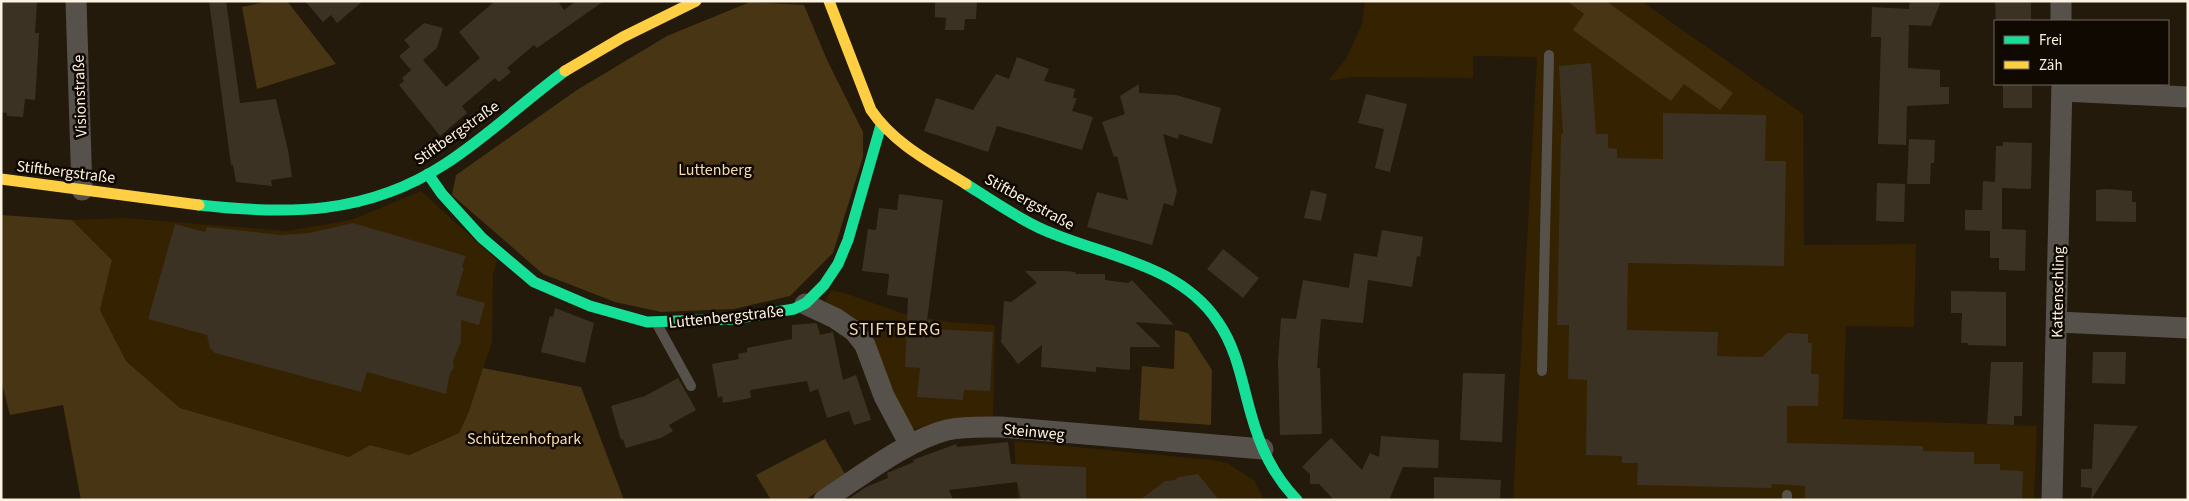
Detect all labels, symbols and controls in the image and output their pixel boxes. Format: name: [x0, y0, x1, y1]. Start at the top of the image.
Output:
legend: [1994, 20, 2169, 85]
text: Frei: [2039, 30, 2062, 51]
street label: Visionstraße: [68, 54, 92, 138]
text: Zäh: [2039, 55, 2063, 76]
street label: Stiftbergstraße: [410, 95, 504, 170]
street label: Stiftbergstraße: [15, 155, 117, 189]
park label: Luttenberg: [678, 159, 752, 181]
street label: Stiftbergstraße: [981, 168, 1078, 236]
street label: Kattenschling: [2046, 246, 2070, 338]
street label: Luttenbergstraße: [667, 300, 785, 334]
district label: STIFTBERG: [849, 317, 941, 342]
street label: Steinweg: [1002, 418, 1065, 446]
park label: Schützenhofpark: [467, 428, 581, 450]

